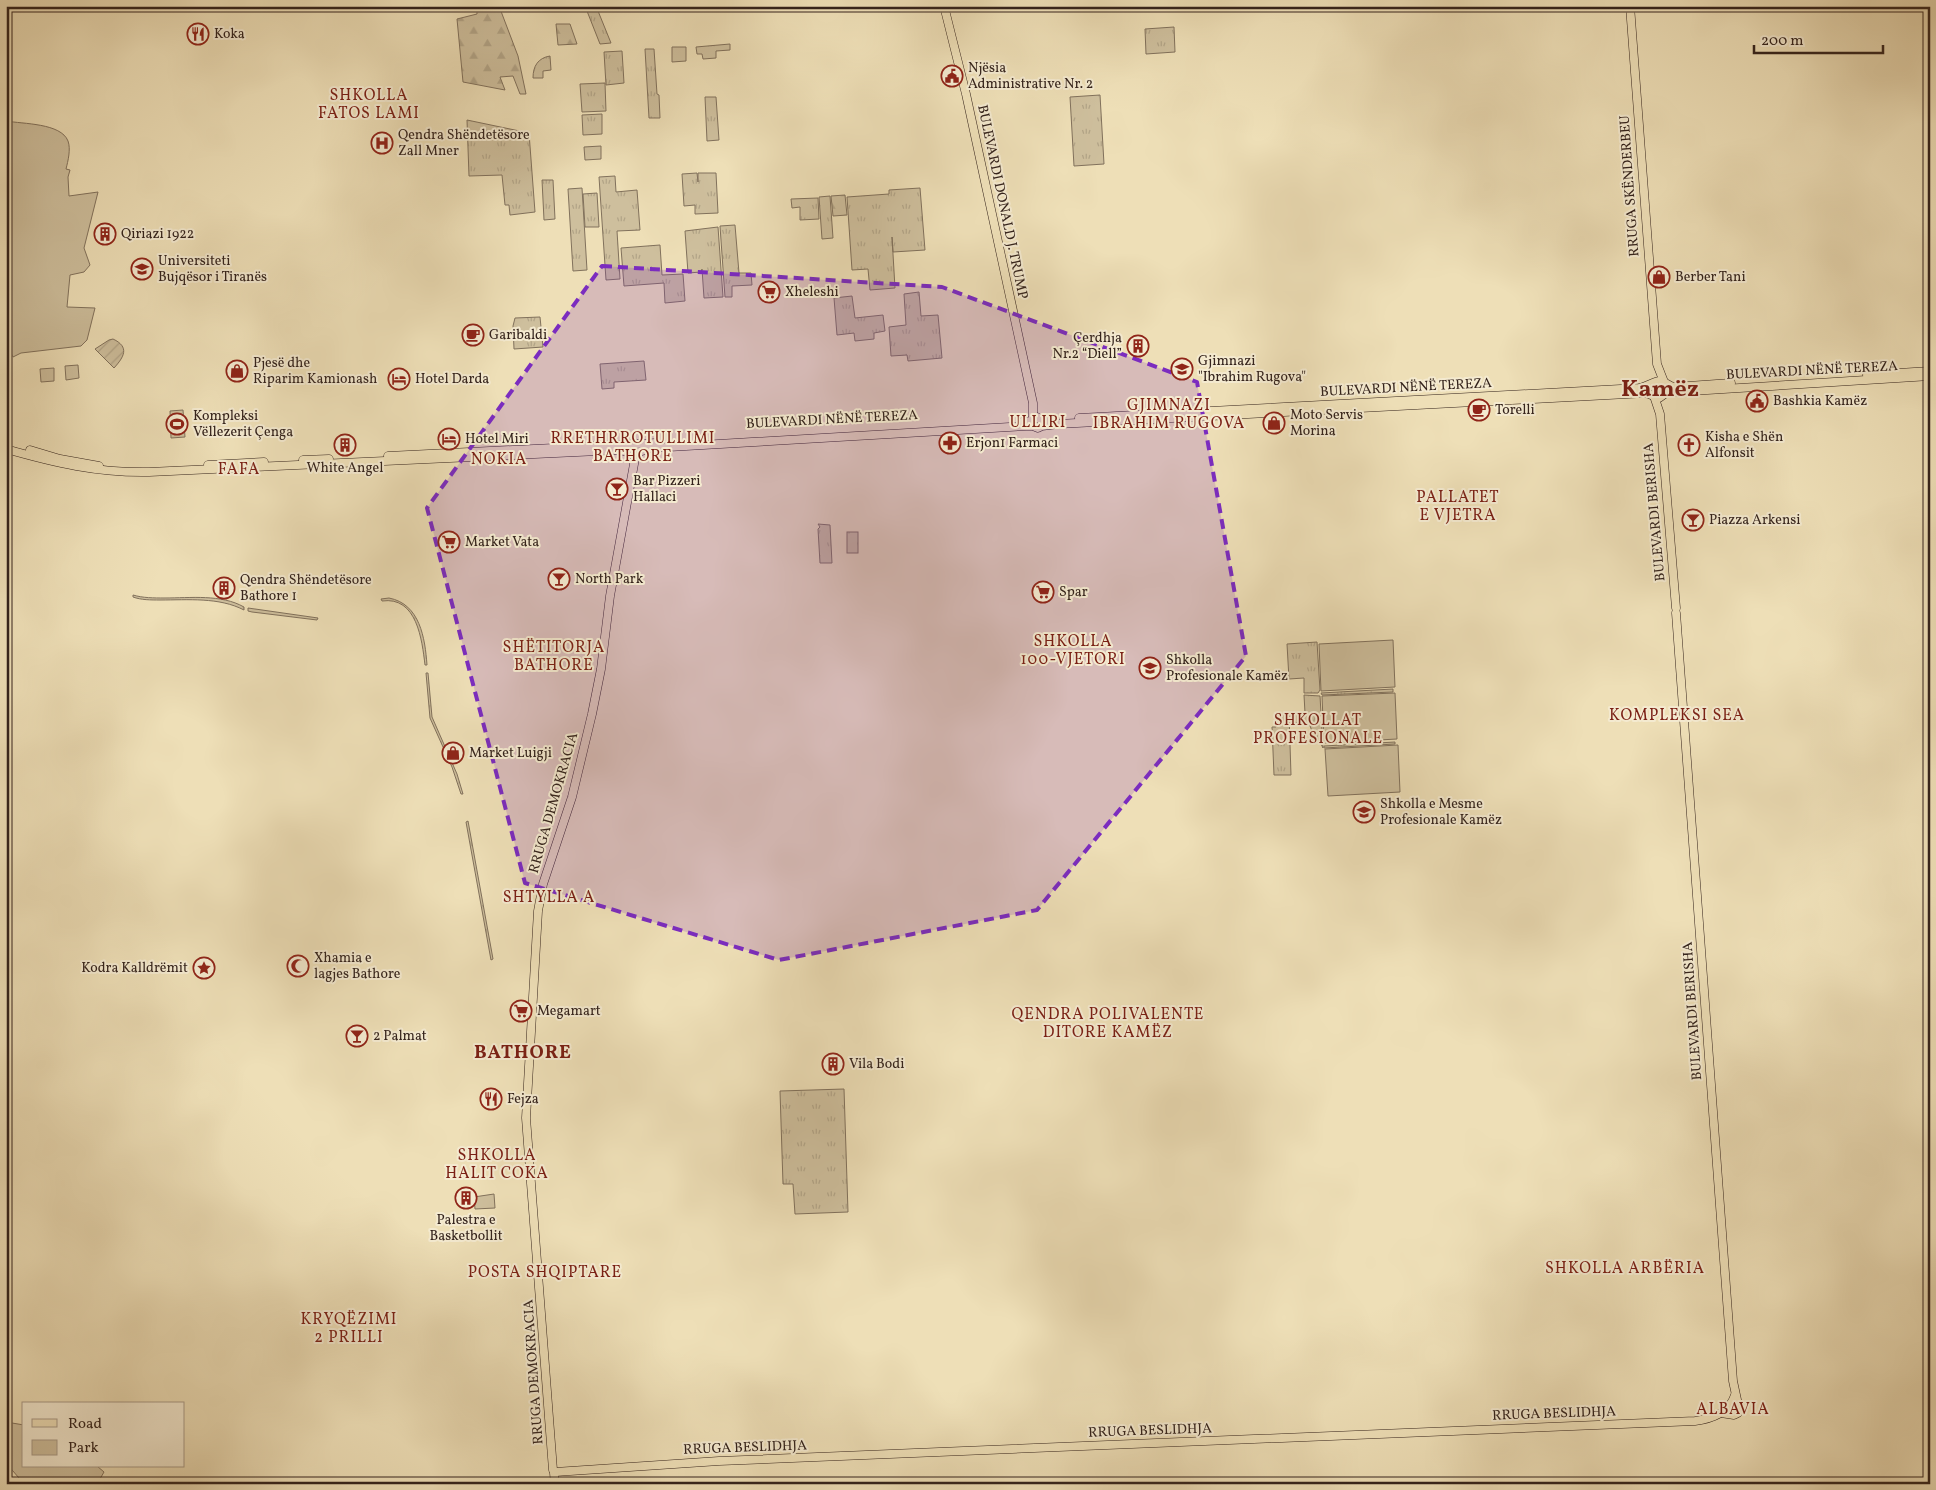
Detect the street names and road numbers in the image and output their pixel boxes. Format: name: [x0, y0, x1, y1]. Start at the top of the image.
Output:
street label: BULEVARDI DONALD J. TRUMP: [972, 103, 1032, 301]
street label: RRUGA SKËNDERBEU: [1616, 115, 1644, 257]
street label: BULEVARDI NËNË TEREZA: [1726, 357, 1899, 385]
street label: BULEVARDI NËNË TEREZA: [1320, 374, 1493, 402]
street label: BULEVARDI NËNË TEREZA: [746, 406, 919, 434]
street label: BULEVARDI BERISHA: [1639, 442, 1671, 582]
street label: RRUGA DEMOKRACIA: [525, 730, 583, 876]
street label: BULEVARDI BERISHA: [1679, 941, 1707, 1081]
street label: RRUGA DEMOKRACIA: [519, 1299, 549, 1445]
street label: RRUGA BESLIDHJA: [1492, 1402, 1616, 1426]
street label: RRUGA BESLIDHJA: [1088, 1419, 1212, 1443]
street label: RRUGA BESLIDHJA: [683, 1436, 807, 1460]

